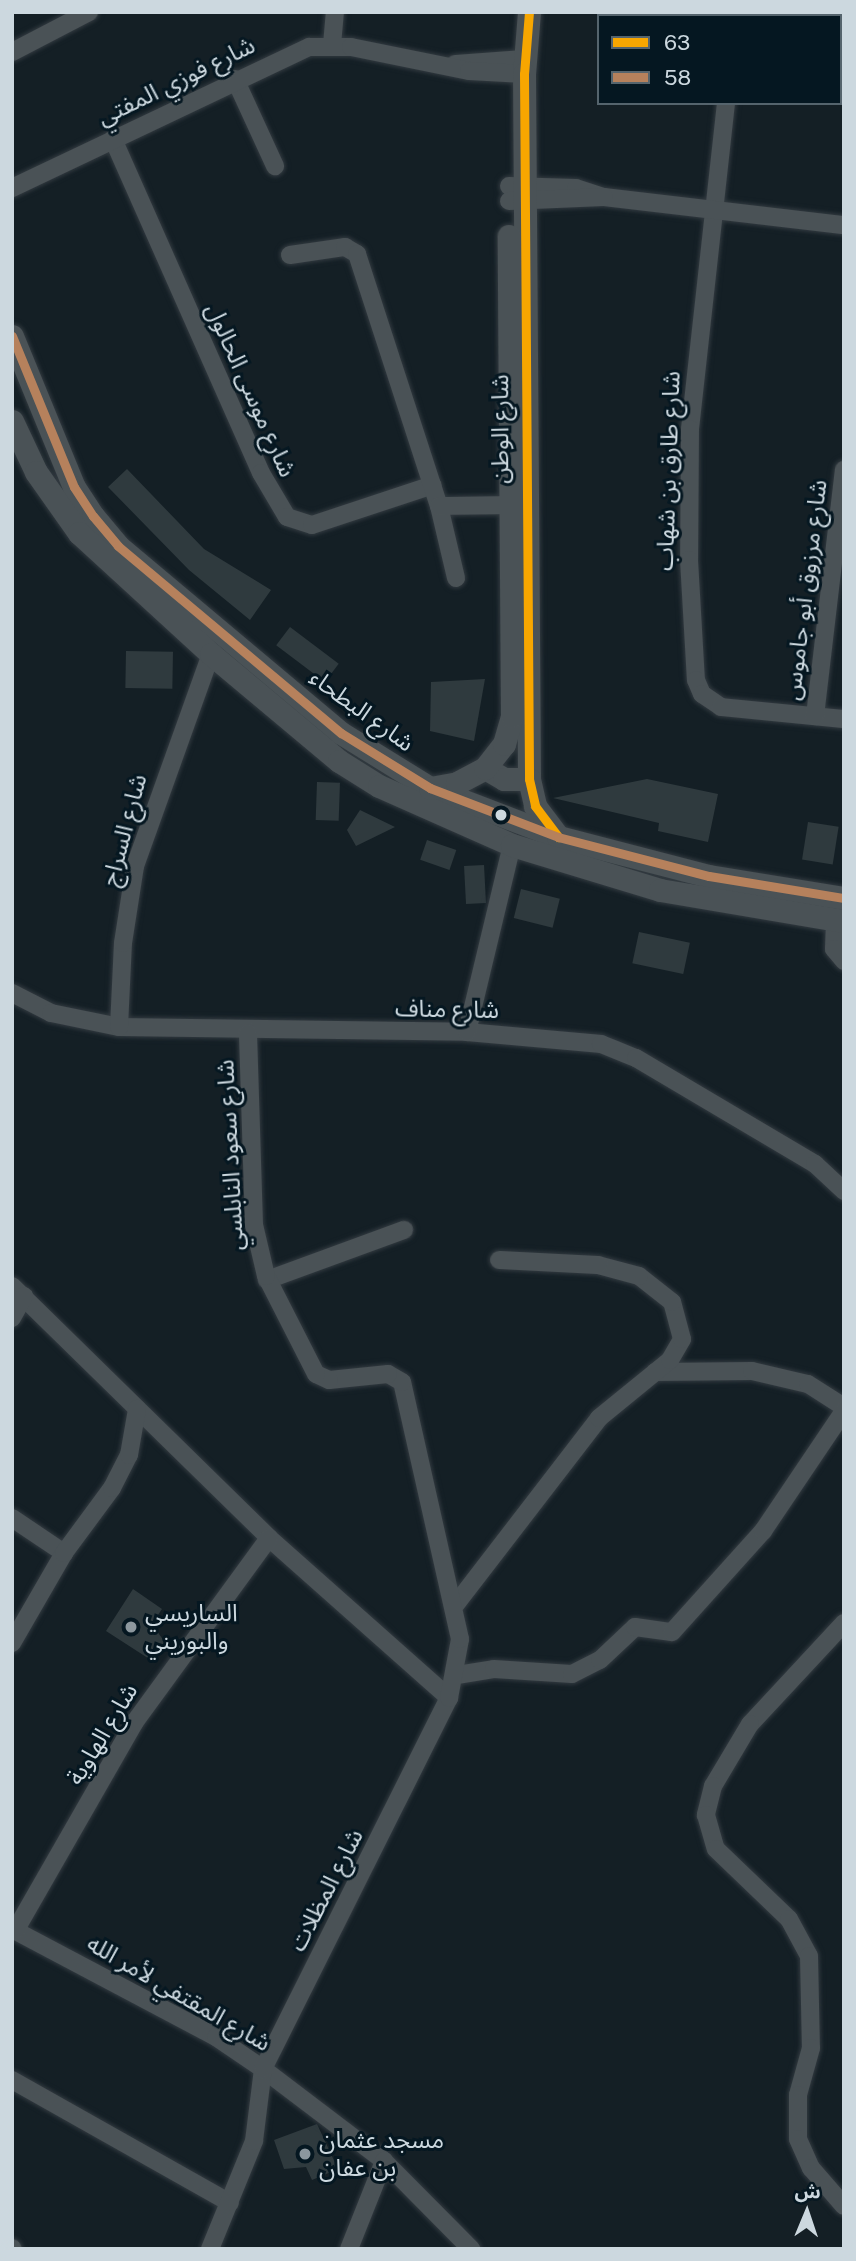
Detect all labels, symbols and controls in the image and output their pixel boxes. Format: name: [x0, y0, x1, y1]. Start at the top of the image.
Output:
legend: [597, 14, 842, 105]
street label: شارع فوزي المفتي: [92, 30, 260, 132]
text: 63: [664, 30, 690, 55]
text: 58: [664, 65, 691, 90]
street label: شارع موسى الحالول: [200, 299, 302, 481]
street label: شارع طارق بن شهاب: [650, 371, 686, 571]
street label: شارع الوطن: [486, 374, 514, 484]
street label: شارع مرزوق أبو جاموس: [777, 478, 833, 702]
street label: شارع البطحاء: [304, 663, 420, 757]
street label: شارع السراج: [95, 771, 153, 889]
unlabelled marker: [494, 808, 508, 822]
street label: شارع مناف: [395, 994, 499, 1024]
street label: شارع سعود النابلسي: [211, 1059, 249, 1251]
place label: الساريسي والبوريني: [145, 1599, 238, 1655]
marker: الساريسي والبوريني: [123, 1619, 139, 1635]
street label: شارع الهاوية: [60, 1678, 144, 1790]
street label: شارع المظلات: [283, 1824, 369, 1956]
street label: شارع المقتفي لأمر الله: [82, 1929, 276, 2057]
place label: مسجد عثمان بن عفان: [319, 2126, 444, 2182]
marker: مسجد عثمان بن عفان: [297, 2146, 313, 2162]
north arrow: [772, 2177, 842, 2247]
text: ش: [794, 2180, 821, 2202]

